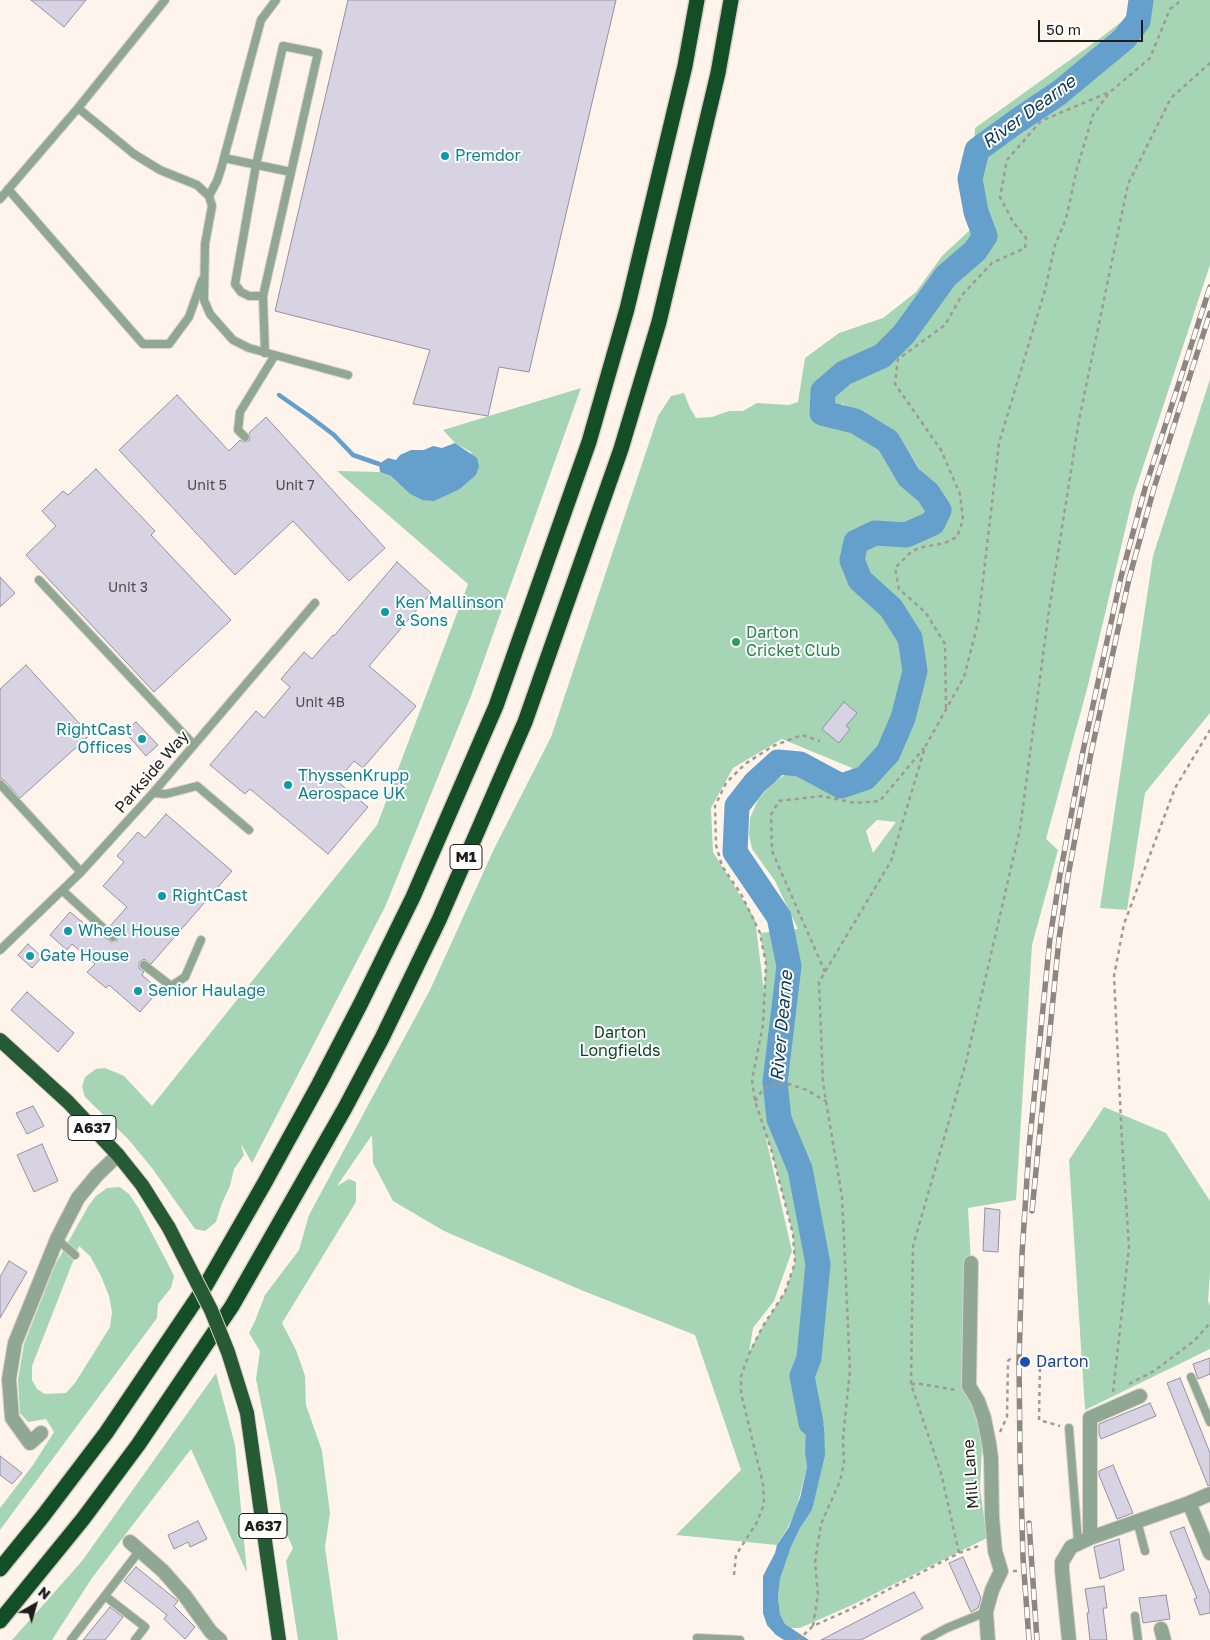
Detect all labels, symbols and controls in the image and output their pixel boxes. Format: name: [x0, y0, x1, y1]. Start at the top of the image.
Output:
scale bar: [1040, 10, 1145, 42]
text: 50 m: [1046, 20, 1081, 38]
water label: River Dearne: [978, 71, 1080, 153]
place label: Premdor: [455, 146, 521, 166]
marker: Premdor: [439, 150, 451, 162]
house number: Unit 5: [187, 478, 227, 494]
house number: Unit 7: [275, 478, 315, 494]
house number: Unit 3: [108, 580, 148, 596]
place label: Ken Mallinson & Sons: [395, 593, 504, 631]
marker: Ken Mallinson & Sons: [379, 606, 391, 618]
place label: Darton Cricket Club: [746, 623, 840, 661]
marker: Darton Cricket Club: [730, 636, 742, 648]
house number: Unit 4B: [295, 695, 345, 711]
place label: RightCast Offices: [56, 720, 132, 758]
street label: Parkside Way: [111, 727, 193, 817]
marker: RightCast Offices: [136, 733, 148, 745]
place label: ThyssenKrupp Aerospace UK: [298, 766, 409, 804]
marker: ThyssenKrupp Aerospace UK: [282, 779, 294, 791]
road number: M1: [450, 844, 482, 870]
place label: RightCast: [172, 886, 248, 906]
marker: RightCast: [156, 890, 168, 902]
place label: Wheel House: [78, 921, 180, 941]
marker: Wheel House: [62, 925, 74, 937]
place label: Gate House: [40, 946, 129, 966]
marker: Gate House: [24, 950, 36, 962]
water label: River Dearne: [766, 970, 798, 1082]
place label: Senior Haulage: [148, 981, 266, 1001]
marker: Senior Haulage: [132, 985, 144, 997]
park label: Darton Longfields: [580, 1023, 660, 1061]
road number: A637: [68, 1116, 116, 1140]
place label: Darton: [1036, 1352, 1089, 1372]
marker: Darton: [1018, 1355, 1032, 1369]
street label: Mill Lane: [959, 1439, 983, 1509]
road number: A637: [239, 1514, 287, 1538]
north arrow: [10, 1580, 60, 1630]
text: N: [35, 1583, 54, 1603]

